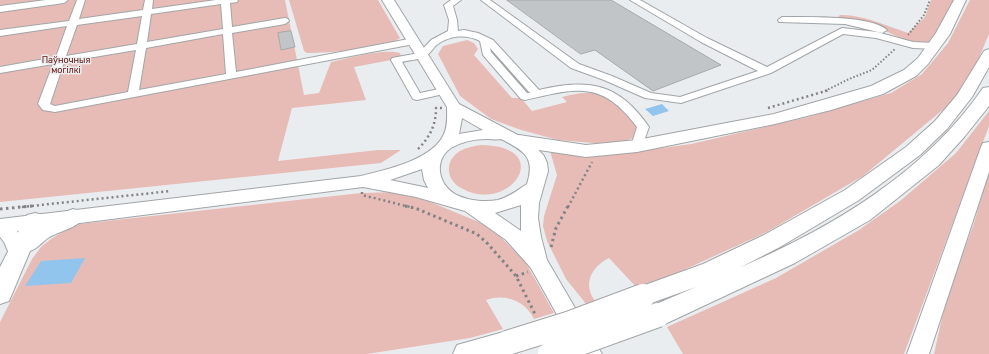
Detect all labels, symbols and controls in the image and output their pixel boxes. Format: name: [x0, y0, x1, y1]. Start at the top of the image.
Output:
park label: Паўночныя могілкі: [42, 55, 90, 76]

